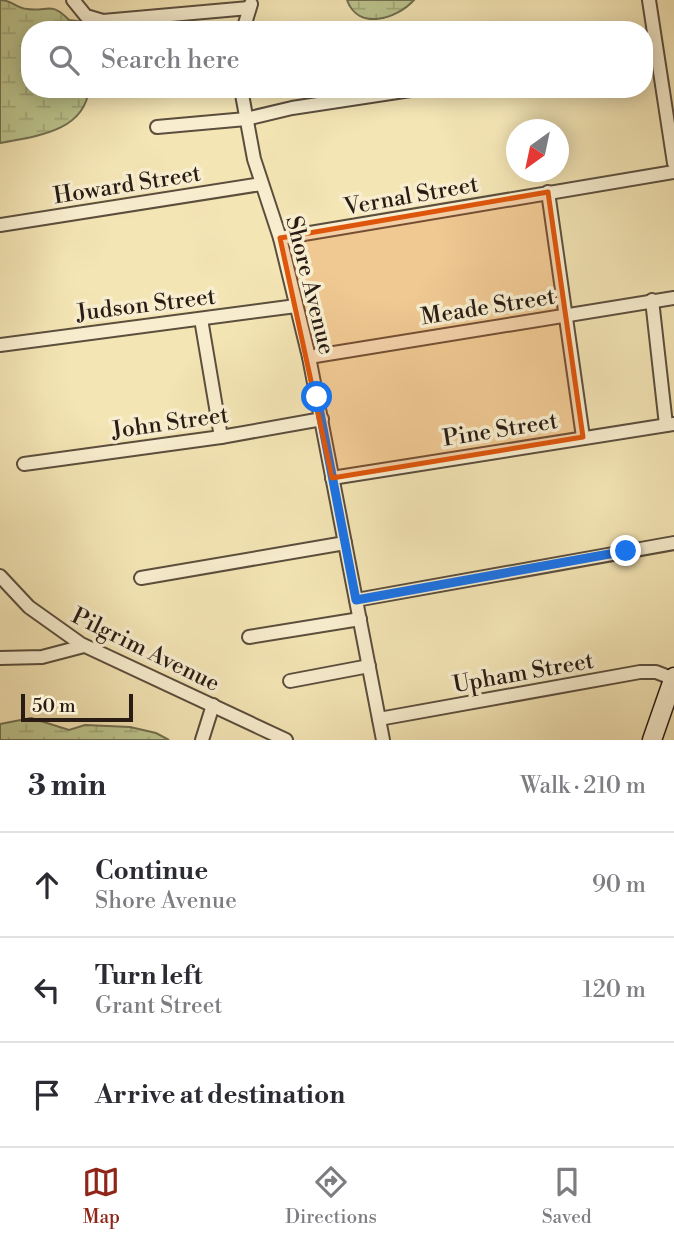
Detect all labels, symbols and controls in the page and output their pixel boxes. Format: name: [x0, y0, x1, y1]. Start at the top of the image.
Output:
search box: [21, 21, 653, 98]
icon: search: [45, 41, 83, 79]
text: Search here: [101, 44, 240, 76]
north arrow: [506, 119, 569, 182]
street label: Howard Street: [52, 160, 203, 210]
street label: Vernal Street: [341, 170, 480, 222]
street label: Shore Avenue: [279, 213, 341, 357]
street label: Judson Street: [74, 283, 217, 328]
street label: Meade Street: [419, 283, 557, 331]
route start: [301, 381, 332, 412]
street label: John Street: [109, 401, 230, 445]
street label: Pine Street: [441, 407, 560, 453]
route end: [610, 535, 641, 566]
street label: Pilgrim Avenue: [67, 602, 224, 698]
street label: Upham Street: [451, 647, 596, 699]
scale bar: [21, 691, 133, 723]
text: 50 m: [32, 694, 76, 718]
text: 3 min: [28, 767, 106, 805]
text: Walk · 210 m: [520, 772, 646, 800]
text: Continue: [95, 855, 208, 887]
icon: ahead: [28, 866, 66, 904]
text: 90 m: [592, 871, 646, 899]
text: Shore Avenue: [95, 887, 237, 915]
text: Turn left: [95, 960, 203, 992]
icon: left: [28, 971, 66, 1009]
text: 120 m: [582, 976, 646, 1004]
text: Grant Street: [95, 992, 223, 1020]
icon: arrive: [28, 1076, 66, 1114]
text: Arrive at destination: [95, 1079, 345, 1111]
tab: Map: [82, 1163, 120, 1229]
tab: Directions: [285, 1163, 377, 1229]
tab: Saved: [542, 1163, 592, 1229]

